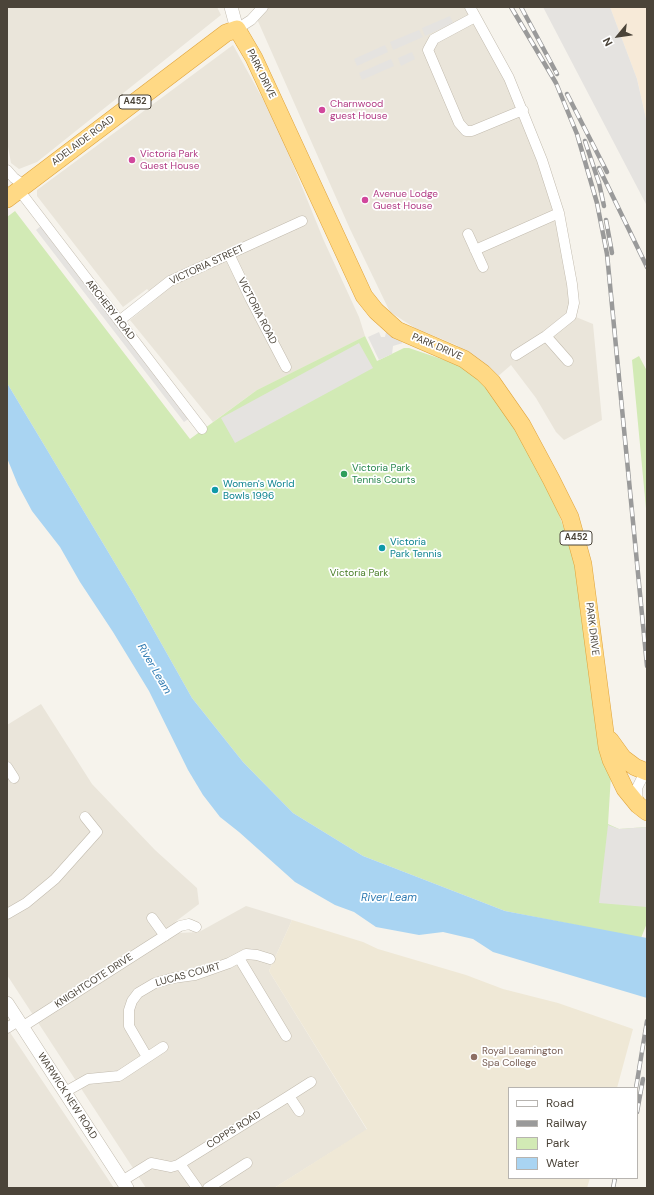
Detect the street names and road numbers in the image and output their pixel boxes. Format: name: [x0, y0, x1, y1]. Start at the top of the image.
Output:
street label: PARK DRIVE: [244, 47, 278, 101]
road number: A452: [119, 95, 151, 109]
street label: ADELAIDE ROAD: [49, 114, 117, 168]
street label: VICTORIA STREET: [168, 243, 246, 287]
street label: VICTORIA ROAD: [235, 276, 279, 346]
street label: ARCHERY ROAD: [83, 278, 137, 342]
street label: PARK DRIVE: [410, 331, 464, 363]
road number: A452: [560, 531, 592, 545]
street label: PARK DRIVE: [583, 602, 601, 656]
street label: KNIGHTCOTE DRIVE: [53, 951, 135, 1011]
street label: LUCAS COURT: [154, 961, 222, 989]
street label: WARWICK NEW ROAD: [35, 1051, 99, 1141]
street label: COPPS ROAD: [205, 1109, 263, 1151]

